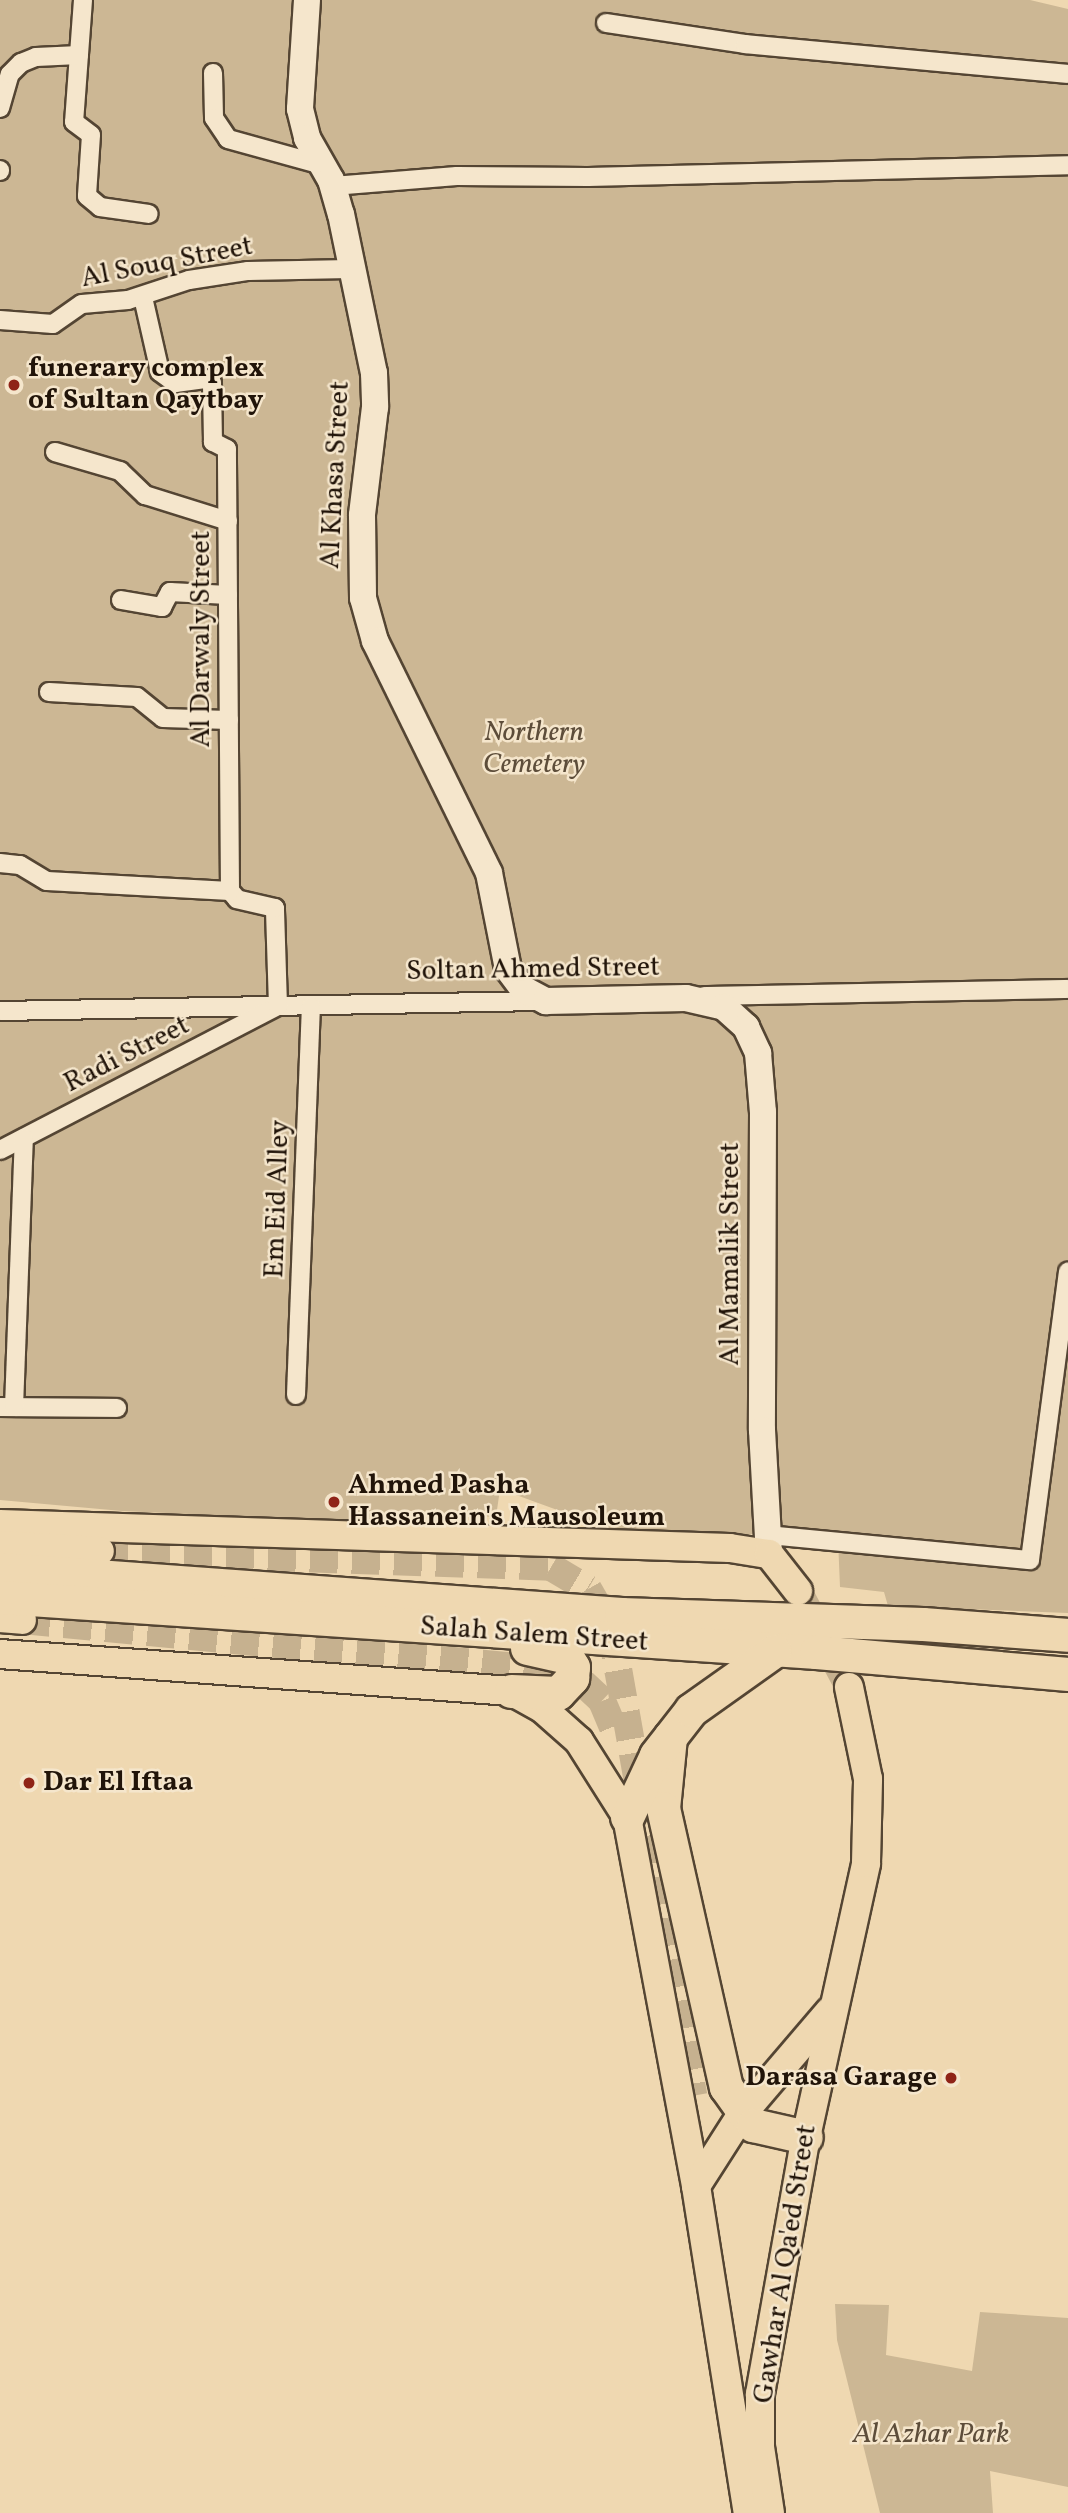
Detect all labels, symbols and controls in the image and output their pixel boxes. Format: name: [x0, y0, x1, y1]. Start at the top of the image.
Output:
street label: Al Souq Street: [78, 230, 256, 296]
place label: funerary complex of Sultan Qaytbay: [28, 352, 265, 418]
marker: funerary complex of Sultan Qaytbay: [6, 377, 22, 393]
street label: Al Khasa Street: [314, 380, 358, 570]
street label: Al Darwaly Street: [185, 530, 219, 748]
park label: Northern Cemetery: [483, 716, 585, 782]
street label: Soltan Ahmed Street: [406, 951, 660, 989]
street label: Radi Street: [59, 1009, 195, 1101]
street label: Em Eid Alley: [258, 1119, 298, 1279]
street label: Al Mamalik Street: [714, 1142, 748, 1366]
place label: Ahmed Pasha Hassanein's Mausoleum: [348, 1469, 665, 1535]
marker: Ahmed Pasha Hassanein's Mausoleum: [326, 1494, 342, 1510]
street label: Salah Salem Street: [419, 1610, 649, 1660]
place label: Dar El Iftaa: [43, 1766, 193, 1800]
marker: Dar El Iftaa: [21, 1775, 37, 1791]
place label: Darasa Garage: [745, 2061, 937, 2095]
marker: Darasa Garage: [943, 2070, 959, 2086]
street label: Gawhar Al Qa'ed Street: [747, 2122, 825, 2406]
park label: Al Azhar Park: [853, 2418, 1009, 2452]

